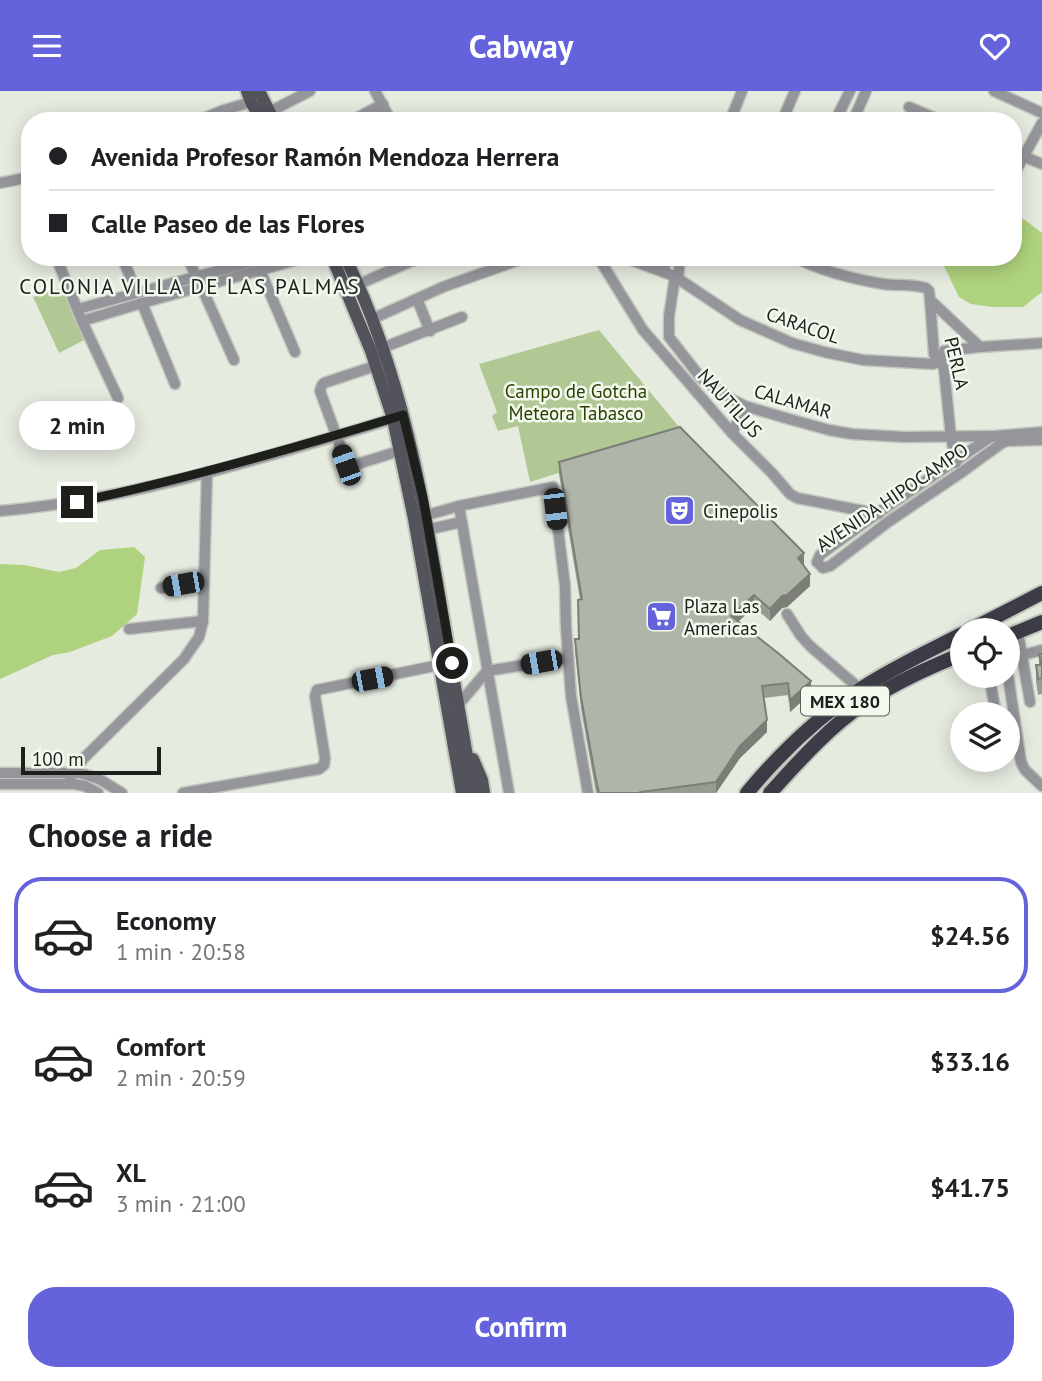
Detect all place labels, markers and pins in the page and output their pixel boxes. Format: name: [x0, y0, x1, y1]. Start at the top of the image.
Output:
theatre icon: Cinepolis: [663, 494, 697, 528]
place label: Cinepolis: [703, 499, 778, 523]
place label: Plaza Las Americas: [684, 594, 759, 640]
supermarket icon: Plaza Las Americas: [644, 600, 678, 634]

